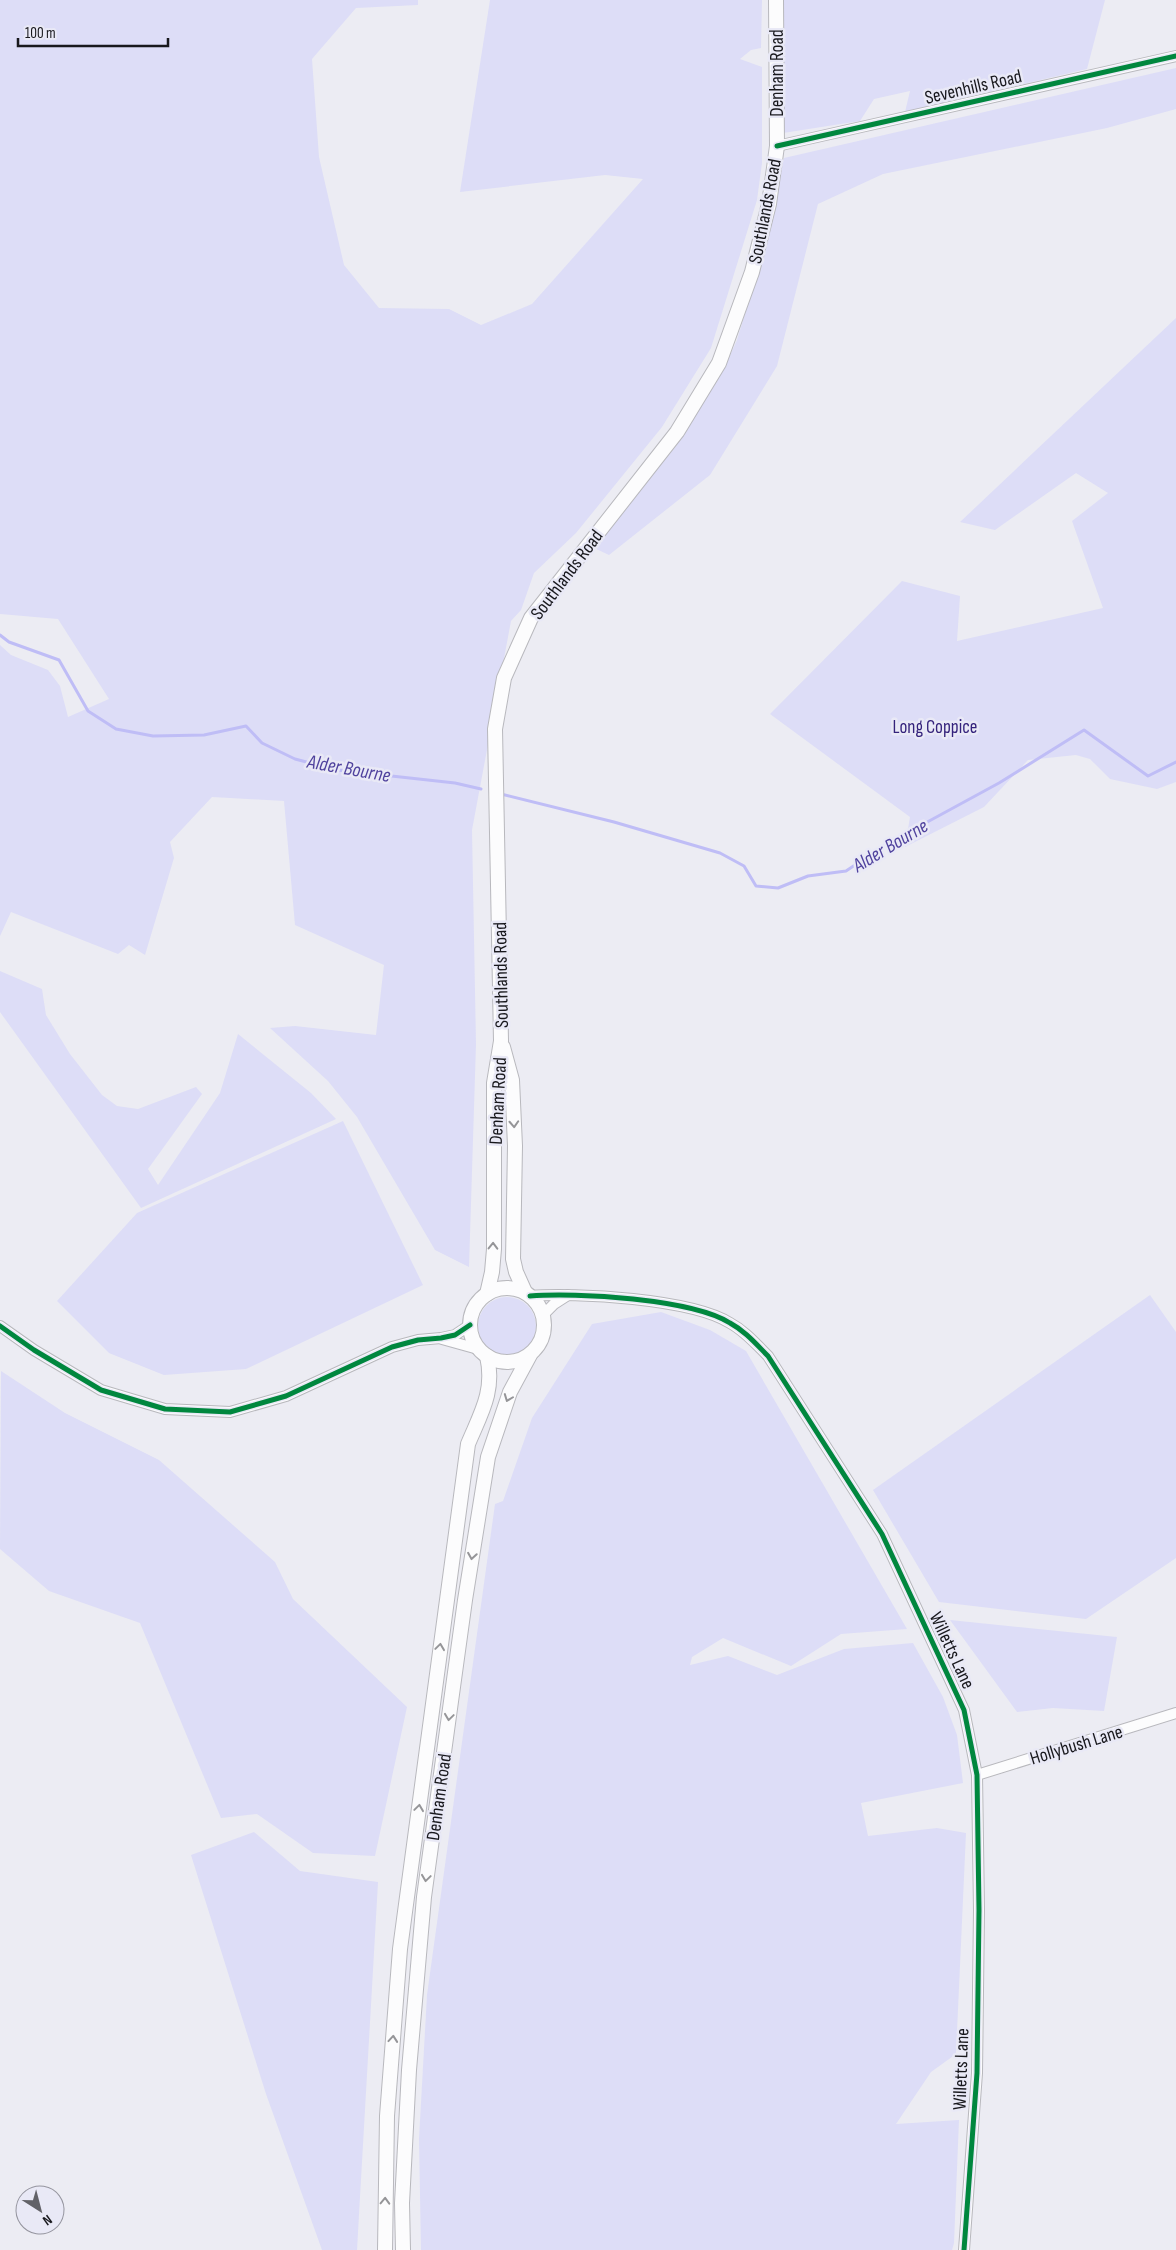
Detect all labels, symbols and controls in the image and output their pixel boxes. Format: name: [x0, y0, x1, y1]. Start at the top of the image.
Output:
scale bar: [18, 15, 168, 47]
text: 100 m: [25, 24, 56, 43]
street label: Denham Road: [766, 29, 789, 117]
street label: Sevenhills Road: [923, 65, 1024, 110]
street label: Southlands Road: [744, 157, 787, 266]
street label: Southlands Road: [526, 526, 608, 624]
park label: Long Coppice: [893, 716, 977, 739]
water label: Alder Bourne: [304, 750, 392, 788]
water label: Alder Bourne: [848, 814, 933, 878]
street label: Southlands Road: [489, 922, 514, 1028]
street label: Denham Road: [485, 1057, 512, 1145]
one-way arrow: [509, 1120, 519, 1128]
one-way arrow: [488, 1242, 499, 1250]
one-way arrow: [504, 1393, 514, 1402]
one-way arrow: [468, 1552, 478, 1561]
street label: Willetts Lane: [924, 1609, 979, 1693]
one-way arrow: [434, 1643, 445, 1651]
one-way arrow: [444, 1713, 455, 1721]
street label: Hollybush Lane: [1027, 1720, 1126, 1770]
street label: Denham Road: [422, 1752, 457, 1842]
one-way arrow: [413, 1804, 424, 1812]
one-way arrow: [421, 1874, 432, 1882]
street label: Willetts Lane: [949, 2028, 974, 2110]
one-way arrow: [387, 2035, 398, 2043]
north arrow: [15, 2185, 65, 2235]
one-way arrow: [379, 2197, 390, 2205]
text: N: [39, 2211, 55, 2229]

